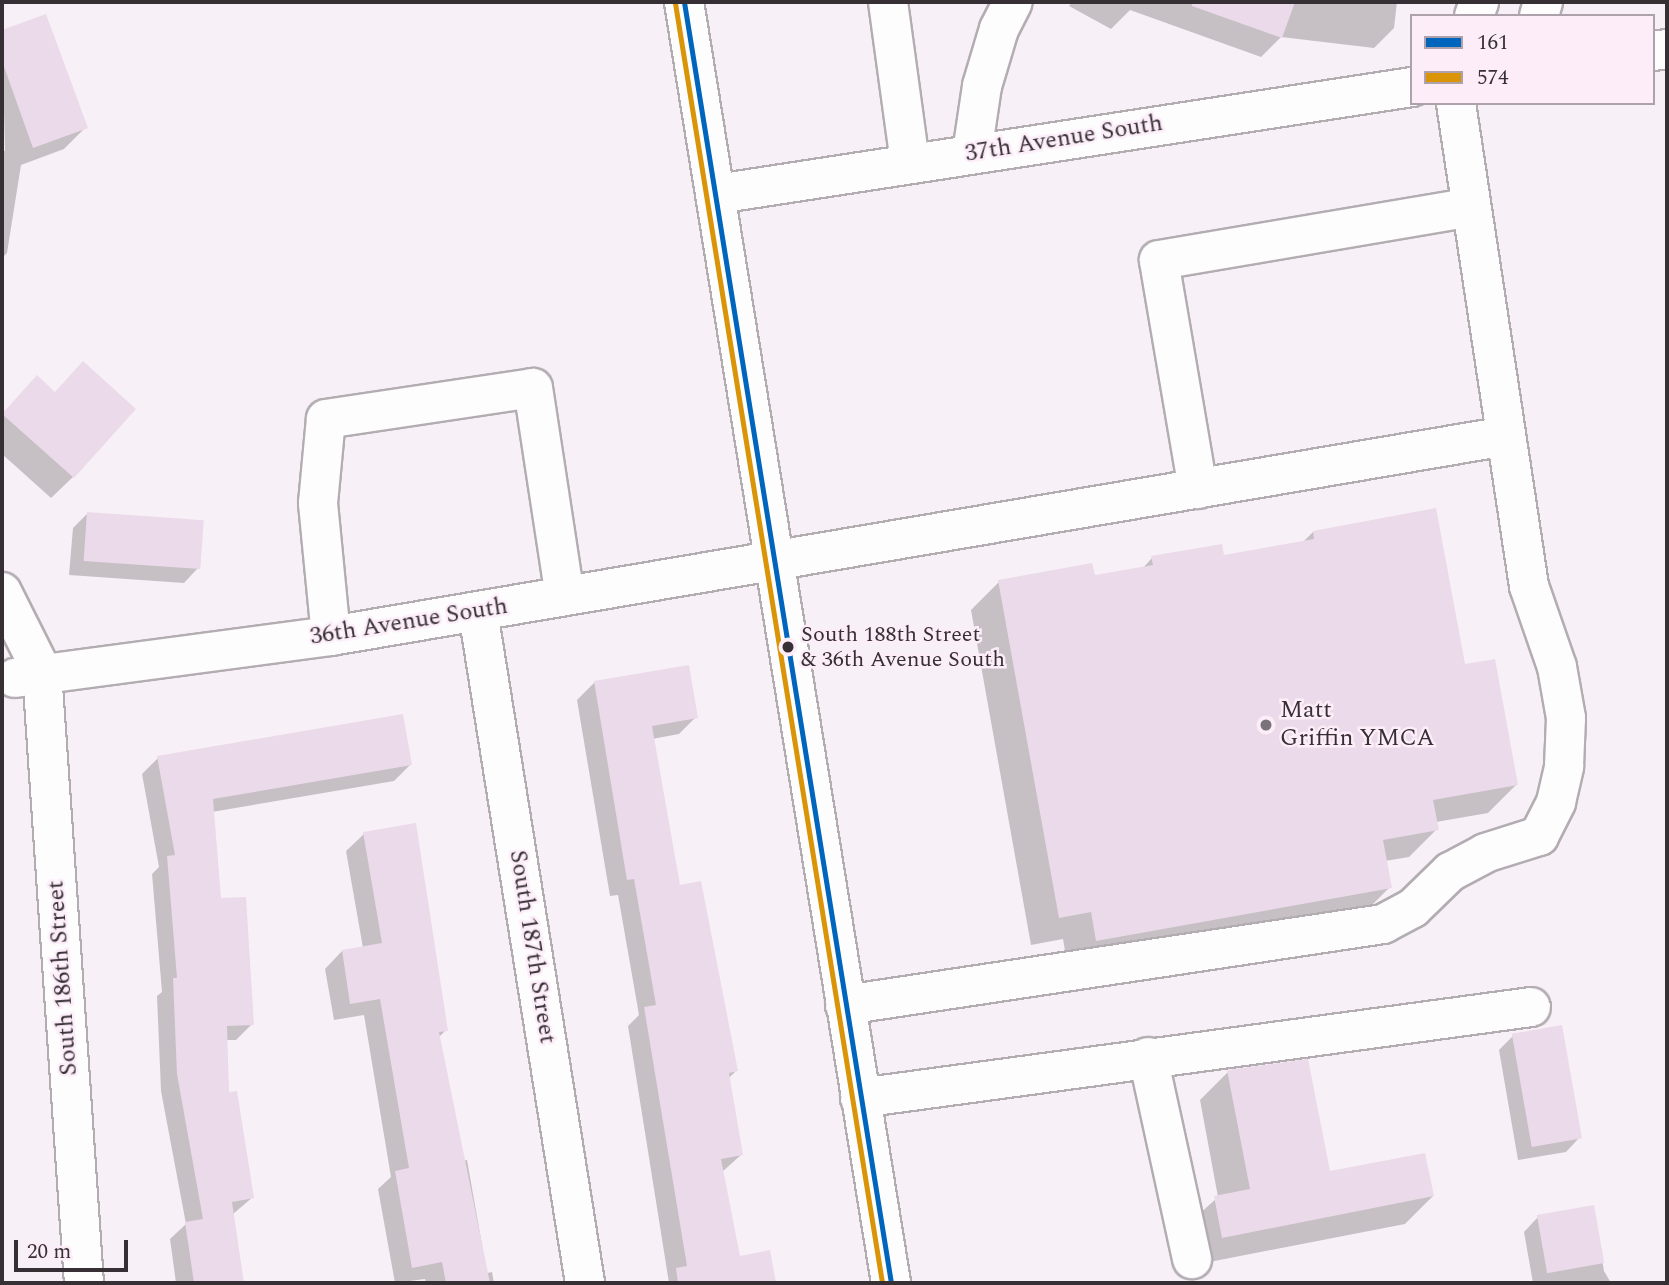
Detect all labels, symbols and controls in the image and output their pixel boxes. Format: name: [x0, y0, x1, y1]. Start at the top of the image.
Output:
legend: [1410, 14, 1655, 105]
text: 161: [1477, 27, 1509, 59]
text: 574: [1477, 62, 1509, 94]
street label: 37th Avenue South: [963, 109, 1165, 169]
street label: 36th Avenue South: [308, 592, 510, 652]
place label: South 188th Street & 36th Avenue South: [801, 621, 1005, 672]
marker: South 188th Street & 36th Avenue South: [781, 640, 795, 654]
place label: Matt Griffin YMCA: [1280, 697, 1434, 753]
marker: Matt Griffin YMCA: [1258, 717, 1274, 733]
street label: South 187th Street: [502, 848, 562, 1046]
street label: South 186th Street: [42, 879, 84, 1077]
scale bar: [18, 1226, 131, 1270]
text: 20 m: [27, 1236, 71, 1268]

